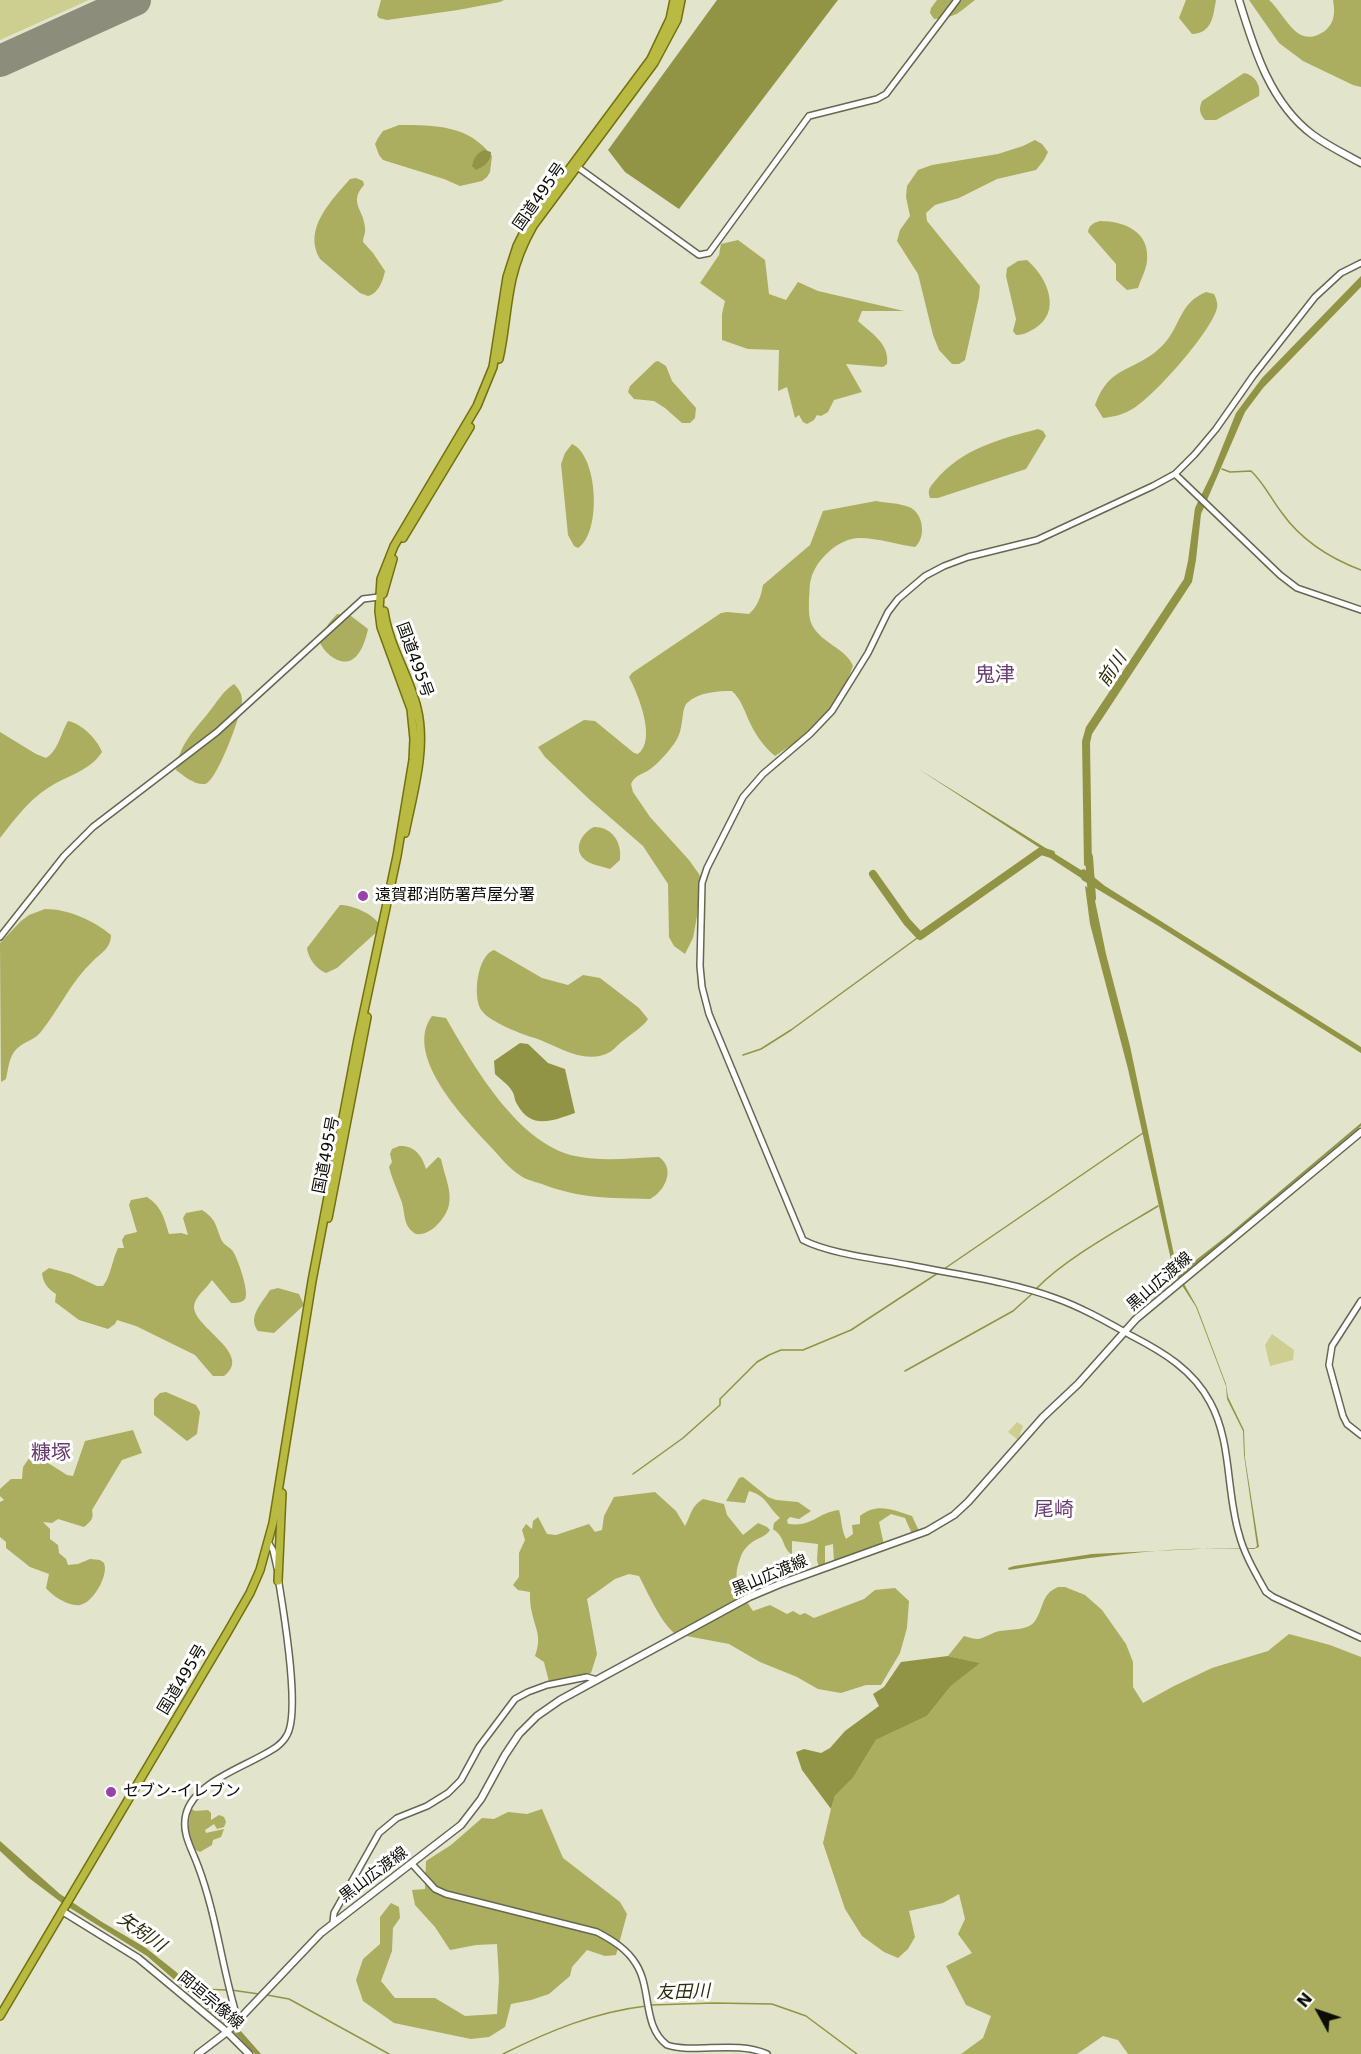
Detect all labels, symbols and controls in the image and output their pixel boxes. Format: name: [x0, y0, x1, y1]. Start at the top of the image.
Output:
street label: 国道495号: [510, 159, 570, 235]
street label: 国道495号: [392, 620, 436, 700]
water label: 前川: [1094, 649, 1132, 691]
district label: 鬼津: [975, 664, 1015, 688]
place label: 遠賀郡消防署芦屋分署: [375, 886, 535, 906]
marker: 遠賀郡消防署芦屋分署: [356, 889, 370, 903]
street label: 国道495号: [310, 1115, 344, 1195]
street label: 黒山広渡線: [1124, 1249, 1196, 1315]
district label: 糠塚: [31, 1442, 71, 1466]
district label: 尾崎: [1034, 1499, 1074, 1523]
street label: 黒山広渡線: [729, 1552, 811, 1600]
street label: 国道495号: [155, 1641, 211, 1719]
place label: セブン-イレブン: [123, 1782, 241, 1802]
marker: セブン-イレブン: [104, 1785, 118, 1799]
street label: 黒山広渡線: [336, 1843, 412, 1907]
water label: 矢矧川: [113, 1909, 169, 1957]
street label: 岡垣宗像線: [173, 1968, 247, 2034]
water label: 友田川: [656, 1981, 710, 2005]
north arrow: [1289, 1982, 1349, 2042]
text: N: [1293, 1989, 1316, 2011]

